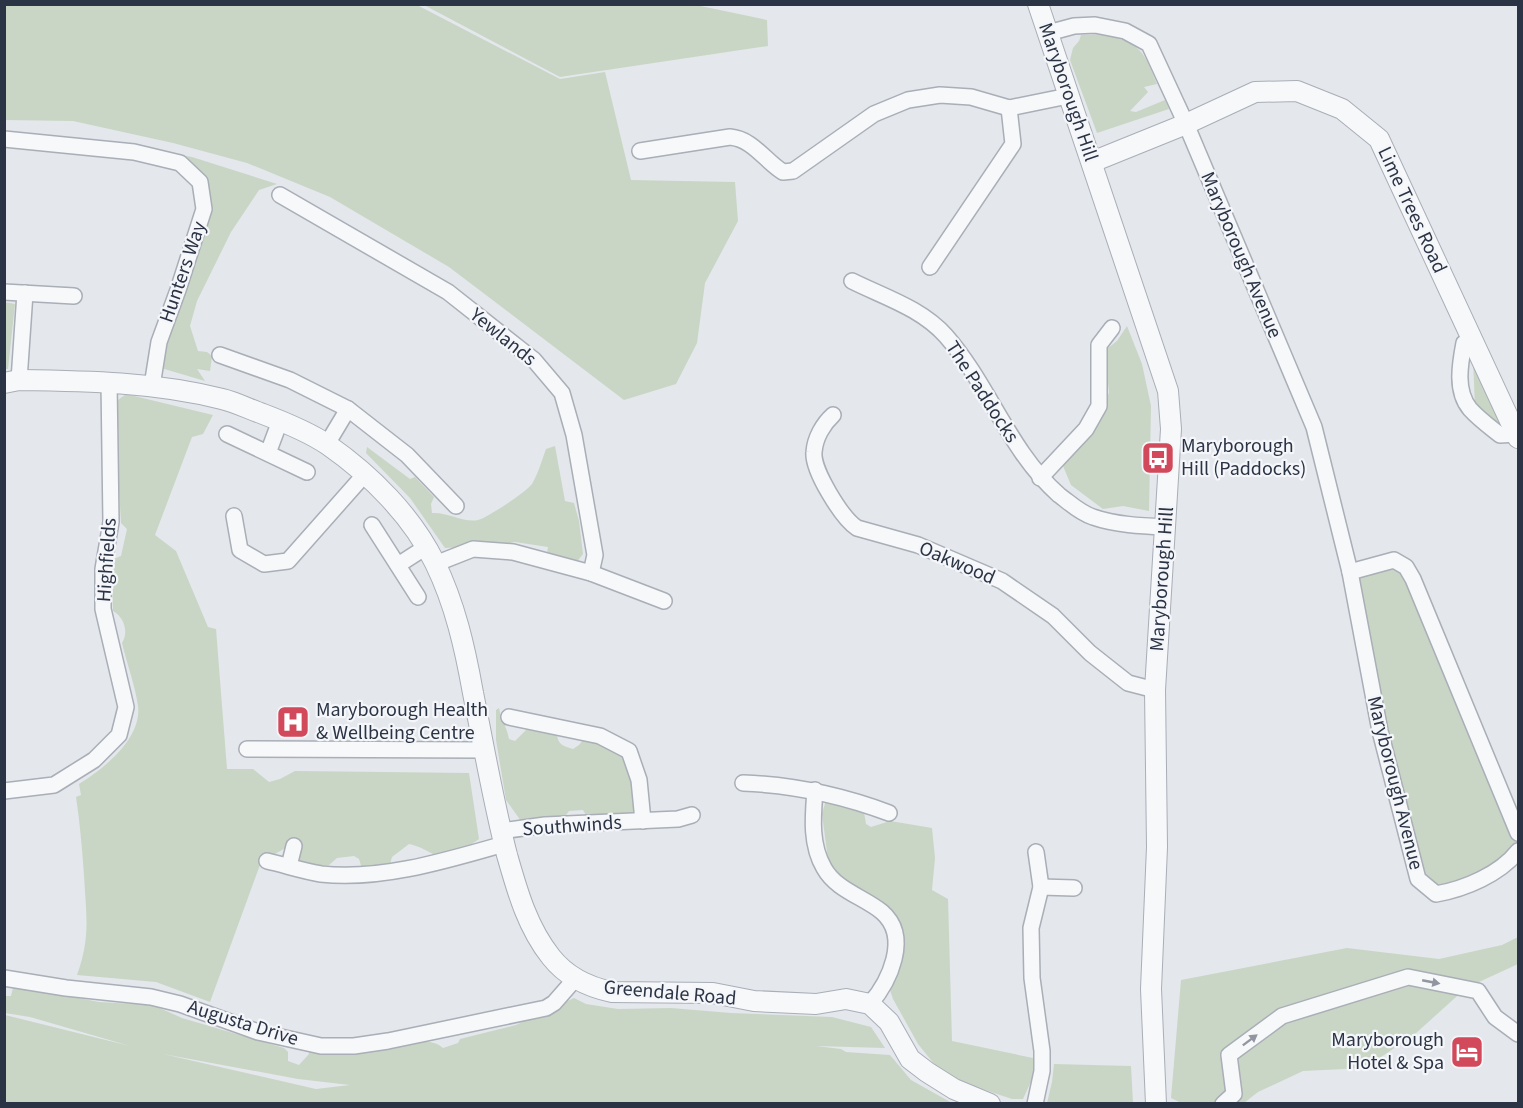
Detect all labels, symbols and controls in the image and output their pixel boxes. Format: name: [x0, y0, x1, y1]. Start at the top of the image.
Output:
street label: Maryborough Hill: [1031, 19, 1105, 165]
street label: Lime Trees Road: [1370, 142, 1454, 278]
street label: Maryborough Avenue: [1193, 167, 1289, 343]
street label: Hunters Way: [153, 217, 214, 326]
street label: Yewlands: [463, 301, 542, 373]
street label: The Paddocks: [939, 336, 1025, 448]
place label: Maryborough Hill (Paddocks): [1181, 432, 1306, 483]
bus stop icon: Maryborough Hill (Paddocks): [1140, 440, 1176, 476]
street label: Maryborough Hill: [1143, 506, 1181, 652]
street label: Highfields: [90, 517, 124, 603]
street label: Oakwood: [915, 534, 999, 592]
street label: Maryborough Avenue: [1360, 693, 1430, 873]
place label: Maryborough Health & Wellbeing Centre: [316, 696, 488, 747]
hospital icon: Maryborough Health & Wellbeing Centre: [275, 704, 311, 740]
street label: Southwinds: [521, 809, 623, 843]
street label: Greendale Road: [603, 973, 737, 1013]
one-way arrow: [1421, 977, 1440, 987]
street label: Augusta Drive: [184, 993, 302, 1053]
place label: Maryborough Hotel & Spa: [1331, 1026, 1444, 1077]
one-way arrow: [1242, 1034, 1257, 1046]
hotel icon: Maryborough Hotel & Spa: [1449, 1034, 1485, 1070]

